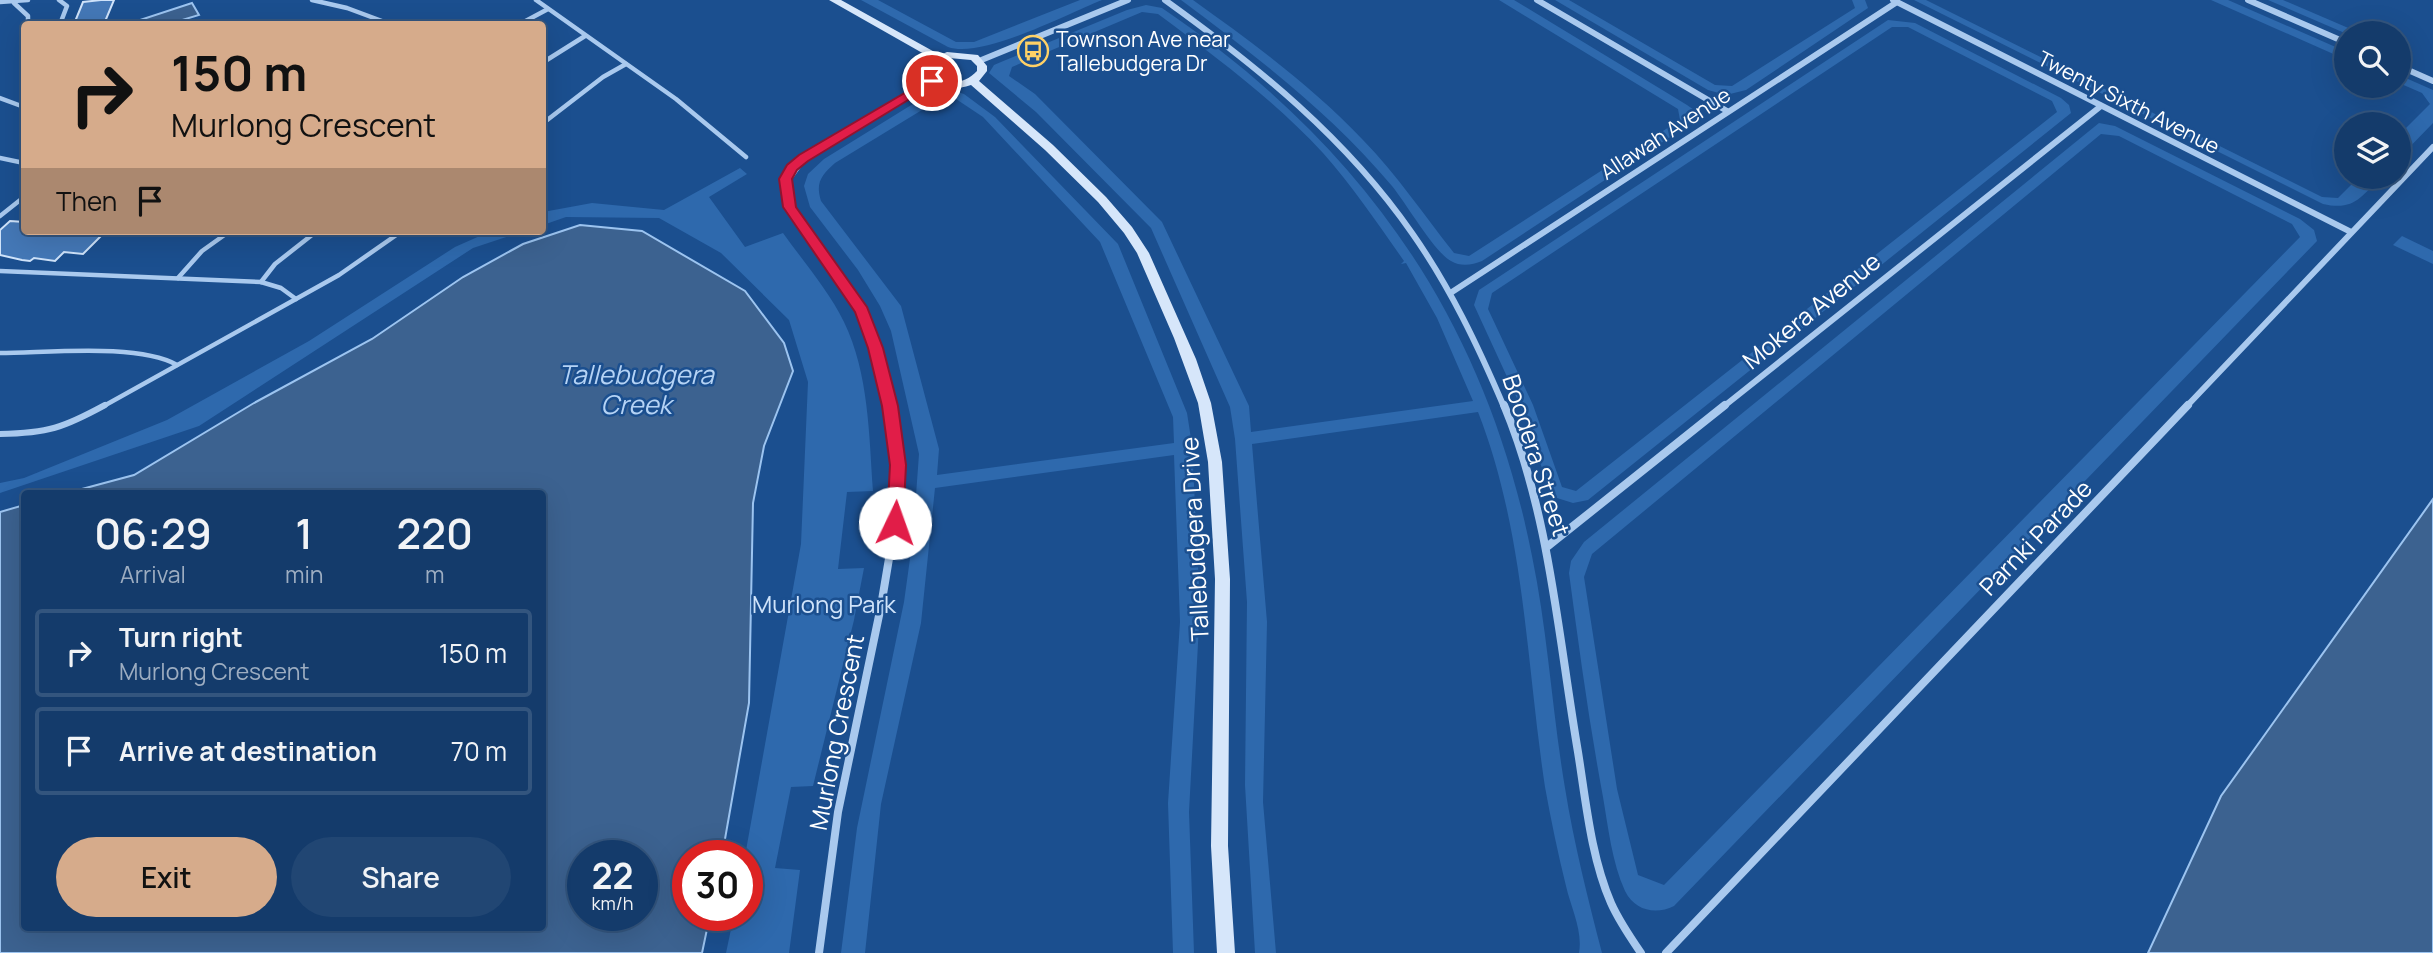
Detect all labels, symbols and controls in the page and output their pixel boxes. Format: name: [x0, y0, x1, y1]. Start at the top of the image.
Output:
map controls: [2334, 21, 2411, 189]
button: search: [2334, 21, 2411, 98]
place label: Townson Ave near Tallebudgera Dr: [1056, 25, 1231, 77]
bus stop icon: Townson Ave near Tallebudgera Dr: [1016, 34, 1050, 68]
text: 150 m: [171, 39, 307, 106]
street label: Twenty Sixth Avenue: [2033, 44, 2225, 160]
icon: right: [56, 49, 147, 140]
pin: [902, 51, 962, 111]
icon: arrive: [913, 62, 951, 100]
street label: Allawah Avenue: [1594, 80, 1736, 186]
text: Murlong Crescent: [171, 103, 436, 147]
button: layers: [2334, 112, 2411, 189]
icon: arrive: [131, 182, 169, 220]
text: Then: [56, 183, 117, 219]
street label: Mokera Avenue: [1735, 244, 1887, 376]
water label: Tallebudgera Creek: [558, 356, 715, 422]
street label: Boodera Street: [1495, 370, 1579, 540]
street label: Tallebudgera Drive: [1172, 436, 1216, 642]
street label: Parnki Parade: [1971, 472, 2099, 602]
position arrow: [858, 486, 932, 560]
text: 06:29: [94, 504, 212, 562]
text: 1: [295, 504, 313, 562]
text: 220: [397, 504, 473, 562]
text: Arrival: [120, 558, 186, 590]
text: min: [285, 558, 323, 590]
text: m: [425, 558, 444, 590]
park label: Murlong Park: [752, 587, 897, 620]
text: Turn right: [119, 619, 243, 655]
street label: Murlong Crescent: [801, 631, 871, 833]
icon: right: [60, 634, 98, 672]
text: 150 m: [439, 635, 507, 671]
text: Murlong Crescent: [119, 655, 310, 687]
icon: arrive: [60, 732, 98, 770]
text: Arrive at destination: [119, 733, 377, 769]
text: 70 m: [451, 733, 507, 769]
button: Exit: [56, 837, 277, 917]
button: Share: [291, 837, 511, 917]
speed limit sign: 30: [672, 840, 763, 931]
text: 22: [592, 852, 633, 900]
text: km/h: [592, 891, 633, 915]

